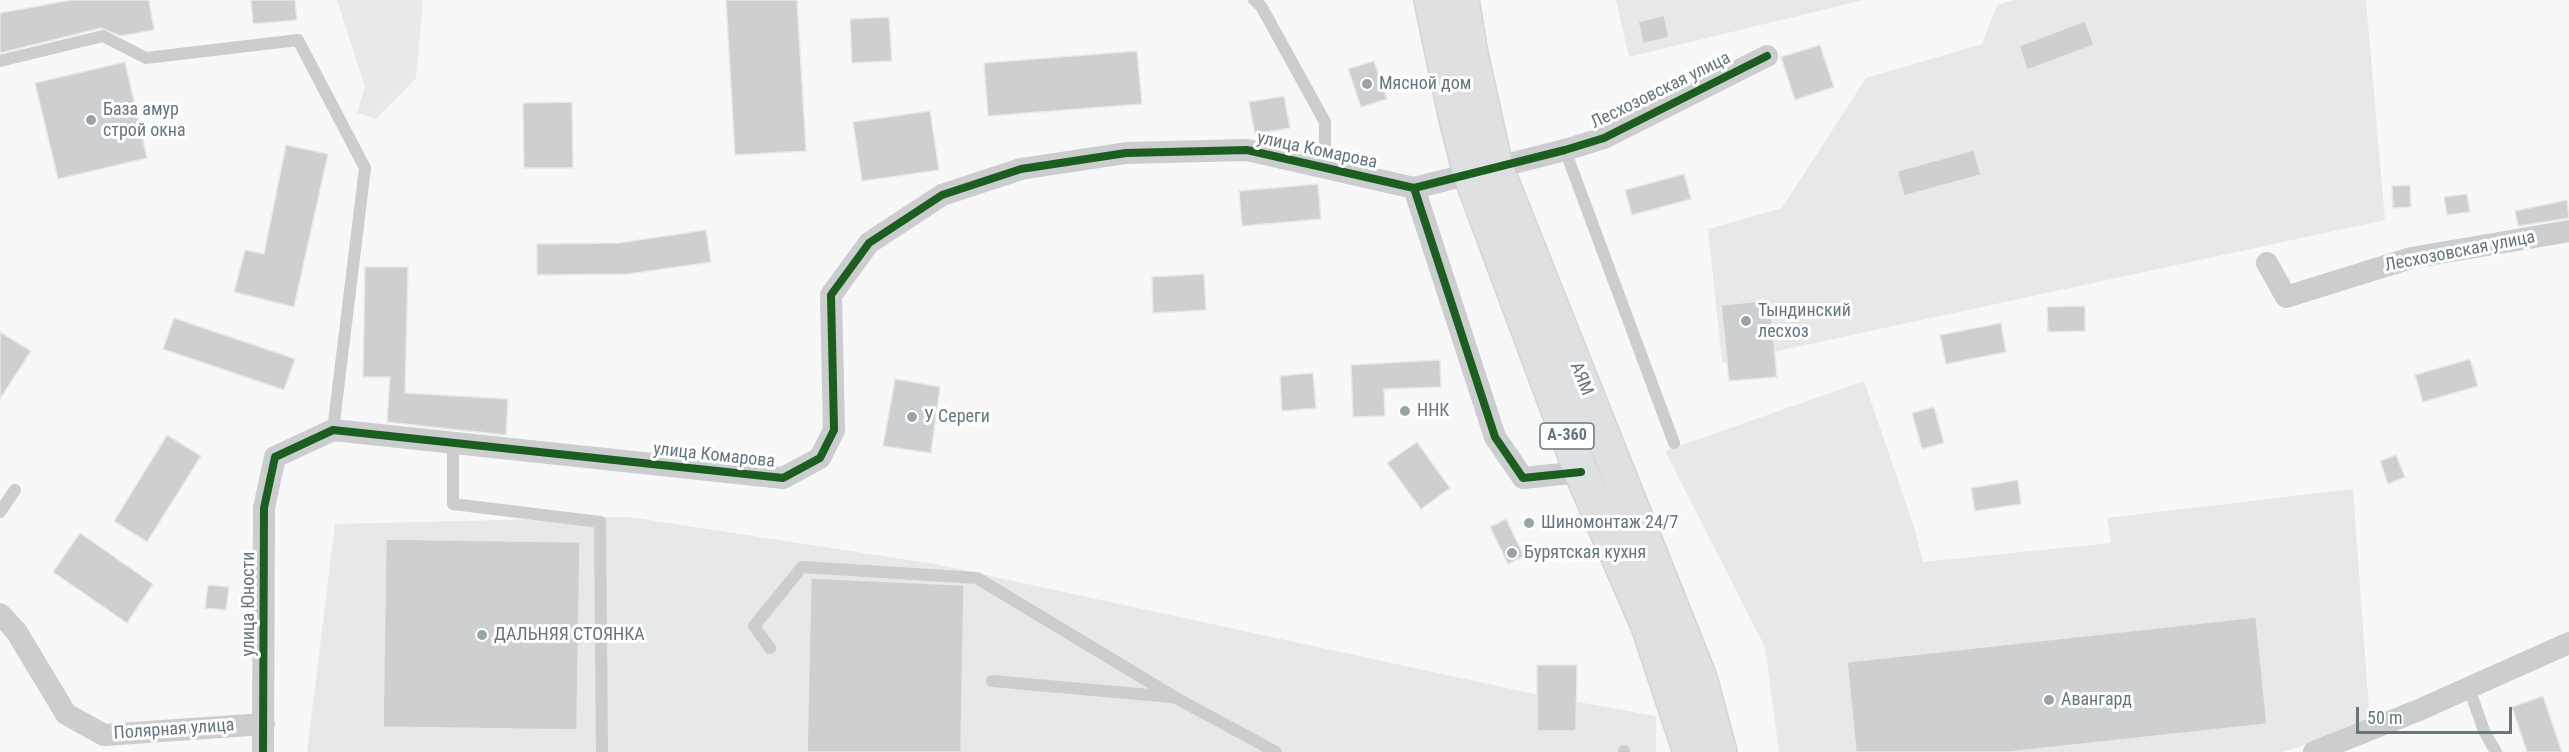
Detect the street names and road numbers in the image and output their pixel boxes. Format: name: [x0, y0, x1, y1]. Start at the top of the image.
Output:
street label: Лесхозовская улица: [1588, 48, 1734, 134]
street label: улица Комарова: [1255, 128, 1379, 174]
street label: Лесхозовская улица: [2383, 227, 2537, 277]
street label: АЯМ: [1565, 359, 1597, 399]
road number: А-360: [1540, 423, 1594, 449]
street label: улица Комарова: [652, 439, 776, 473]
street label: улица Юности: [238, 552, 260, 656]
street label: Полярная улица: [113, 715, 235, 745]

